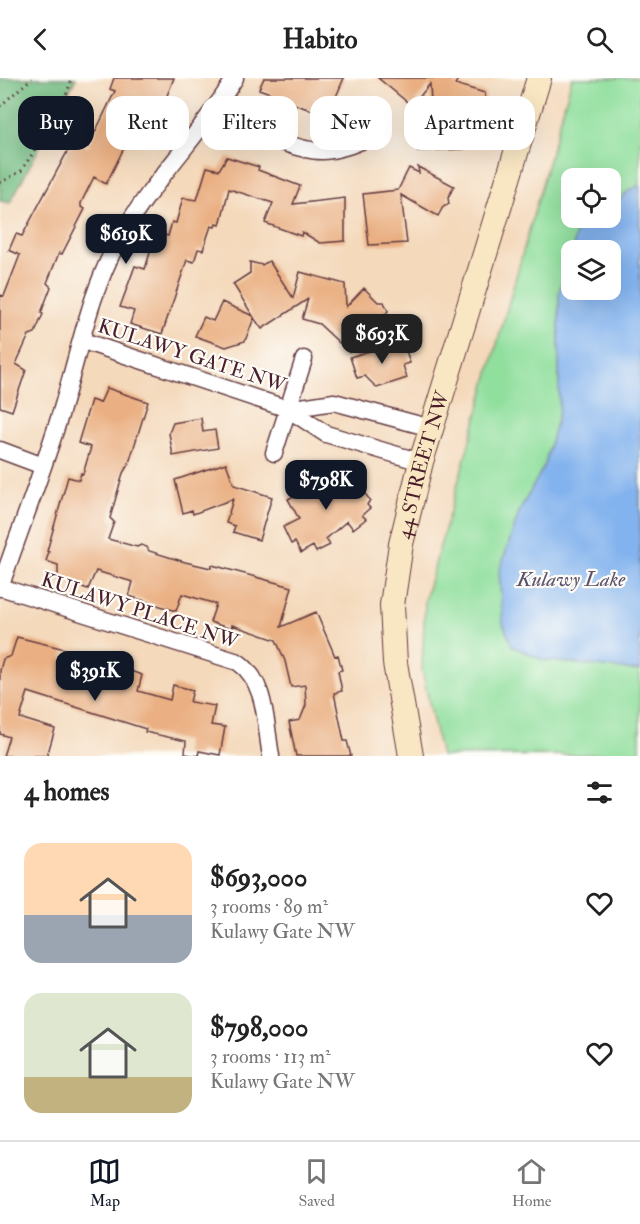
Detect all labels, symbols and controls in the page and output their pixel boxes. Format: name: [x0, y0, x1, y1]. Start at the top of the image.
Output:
icon: back: [24, 23, 57, 56]
text: Habito: [282, 23, 358, 56]
icon: search: [583, 23, 616, 56]
chip: Buy: [18, 96, 94, 150]
chip: Rent: [106, 96, 189, 150]
chip: Filters: [201, 96, 298, 150]
chip: New: [310, 96, 392, 150]
chip: Apartment: [404, 96, 535, 150]
map controls: [561, 168, 621, 300]
button: locate: [561, 168, 621, 228]
pin: $619K: [84, 214, 168, 265]
text: $619K: [100, 221, 152, 246]
button: layers: [561, 240, 621, 300]
street label: KULAWY GATE NW: [95, 313, 290, 398]
pin: $693K: [340, 314, 424, 365]
text: $693K: [355, 321, 409, 346]
street label: 44 STREET NW: [391, 387, 455, 541]
pin: $798K: [284, 460, 368, 511]
text: $798K: [299, 467, 353, 492]
water label: Kulawy Lake: [516, 566, 626, 593]
street label: KULAWY PLACE NW: [38, 567, 242, 654]
pin: $391K: [53, 651, 137, 702]
text: $391K: [70, 658, 120, 683]
text: 4 homes: [24, 776, 110, 808]
icon: filters: [583, 776, 616, 809]
text: $693,000: [210, 862, 307, 894]
icon: home: [72, 867, 144, 939]
icon: heart: [583, 887, 616, 920]
text: 3 rooms · 89 m²: [210, 894, 328, 919]
text: Kulawy Gate NW: [210, 919, 355, 944]
text: $798,000: [210, 1012, 308, 1044]
icon: home: [72, 1017, 144, 1089]
icon: heart: [583, 1037, 616, 1070]
text: 3 rooms · 113 m²: [210, 1044, 331, 1069]
text: Kulawy Gate NW: [210, 1069, 355, 1094]
tab: Map: [88, 1155, 121, 1211]
tab: Saved: [298, 1155, 335, 1211]
tab: Home: [512, 1155, 552, 1211]

